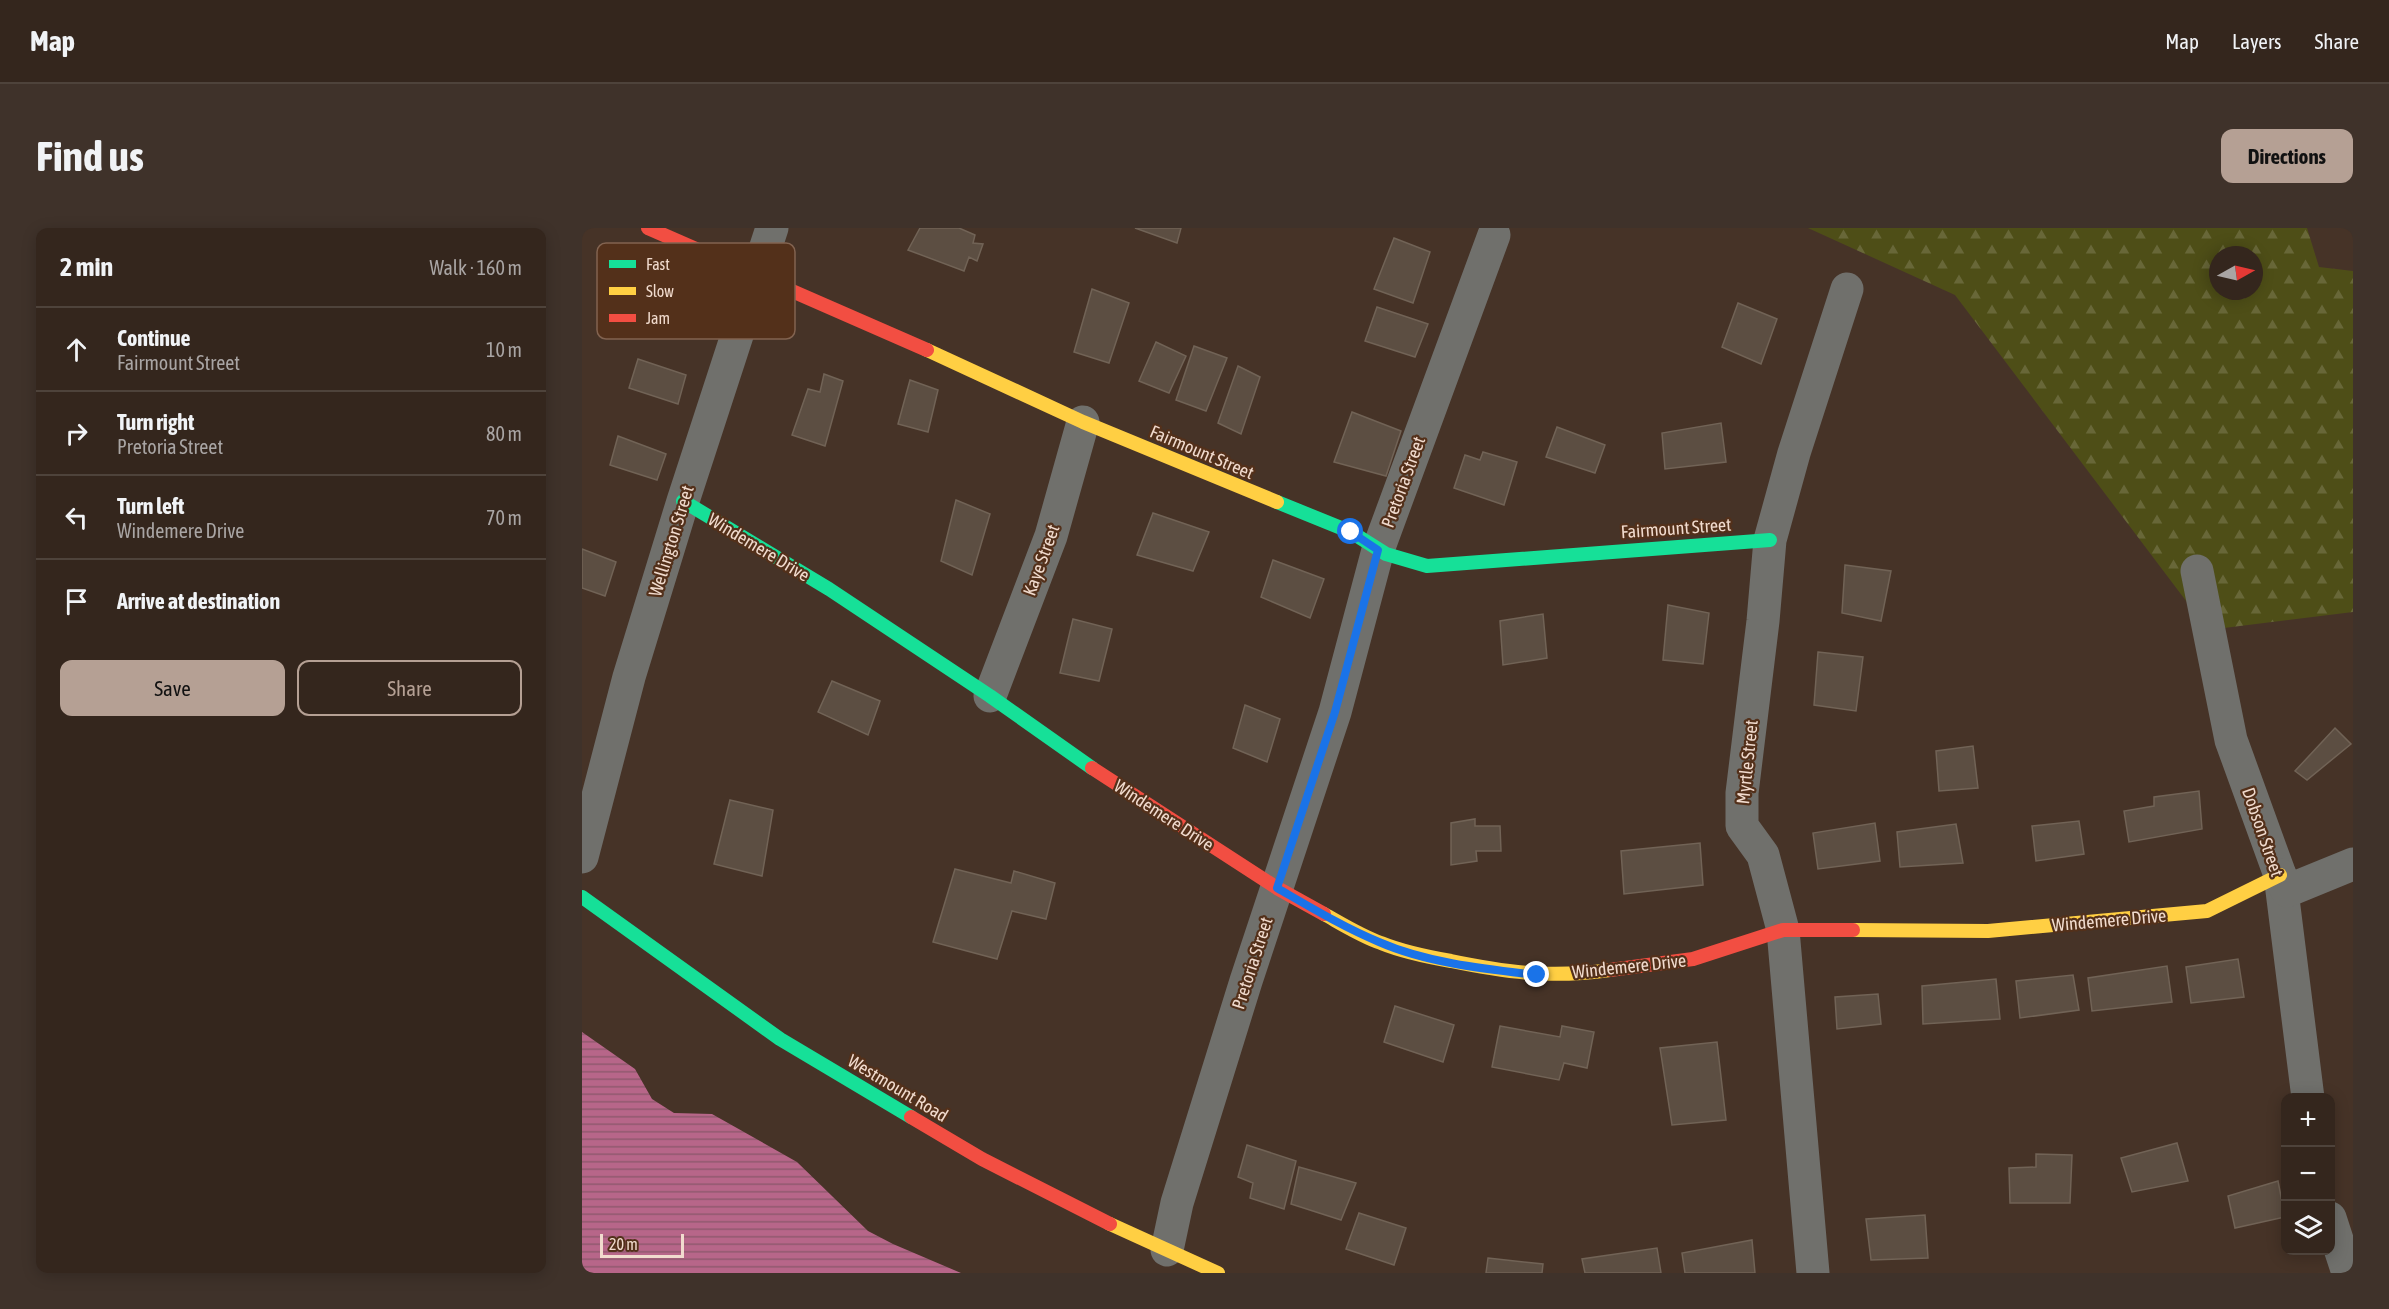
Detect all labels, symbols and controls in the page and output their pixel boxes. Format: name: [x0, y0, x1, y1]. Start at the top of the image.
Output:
text: Map: [30, 25, 75, 57]
text: Map: [2165, 29, 2199, 53]
text: Layers: [2232, 29, 2282, 53]
text: Share: [2315, 29, 2359, 53]
button: Directions: [2221, 129, 2353, 183]
text: Find us: [36, 132, 144, 180]
legend: [597, 243, 795, 339]
north arrow: [2209, 246, 2263, 300]
text: 2 min: [60, 252, 113, 282]
text: Fast: [646, 255, 670, 273]
text: Walk · 160 m: [430, 256, 522, 279]
text: Slow: [646, 282, 674, 300]
text: Jam: [646, 309, 670, 327]
text: Continue: [117, 325, 191, 351]
icon: ahead: [60, 333, 93, 366]
text: 10 m: [486, 338, 522, 361]
text: Fairmount Street: [117, 351, 240, 374]
text: Turn right: [117, 409, 194, 435]
icon: right: [60, 417, 93, 450]
street label: Fairmount Street: [1147, 421, 1257, 483]
text: 80 m: [486, 422, 522, 445]
street label: Pretoria Street: [1377, 434, 1429, 530]
text: Pretoria Street: [117, 435, 223, 458]
street label: Wellington Street: [644, 483, 698, 599]
text: Turn left: [117, 493, 184, 519]
icon: left: [60, 501, 93, 534]
text: 70 m: [486, 506, 522, 529]
street label: Windemere Drive: [704, 508, 814, 586]
street label: Fairmount Street: [1620, 514, 1732, 542]
route start: [1337, 518, 1363, 544]
text: Windemere Drive: [117, 519, 244, 542]
street label: Kaye Street: [1018, 522, 1064, 598]
icon: arrive: [60, 585, 93, 618]
text: Arrive at destination: [117, 588, 280, 614]
button: Save: [60, 660, 285, 716]
button: Share: [297, 660, 522, 716]
street label: Myrtle Street: [1732, 719, 1762, 805]
street label: Windemere Drive: [1110, 775, 1218, 855]
street label: Dobson Street: [2238, 785, 2288, 879]
street label: Windemere Drive: [2051, 905, 2167, 935]
street label: Pretoria Street: [1227, 914, 1277, 1012]
street label: Windemere Drive: [1571, 950, 1687, 982]
route end: [1523, 961, 1549, 987]
street label: Westmount Road: [844, 1050, 952, 1126]
map controls: [2281, 1093, 2335, 1255]
button: +: [2281, 1093, 2335, 1147]
button: −: [2281, 1147, 2335, 1201]
button: layers: [2281, 1201, 2335, 1255]
scale bar: [600, 1231, 684, 1258]
text: 20 m: [609, 1235, 638, 1253]

